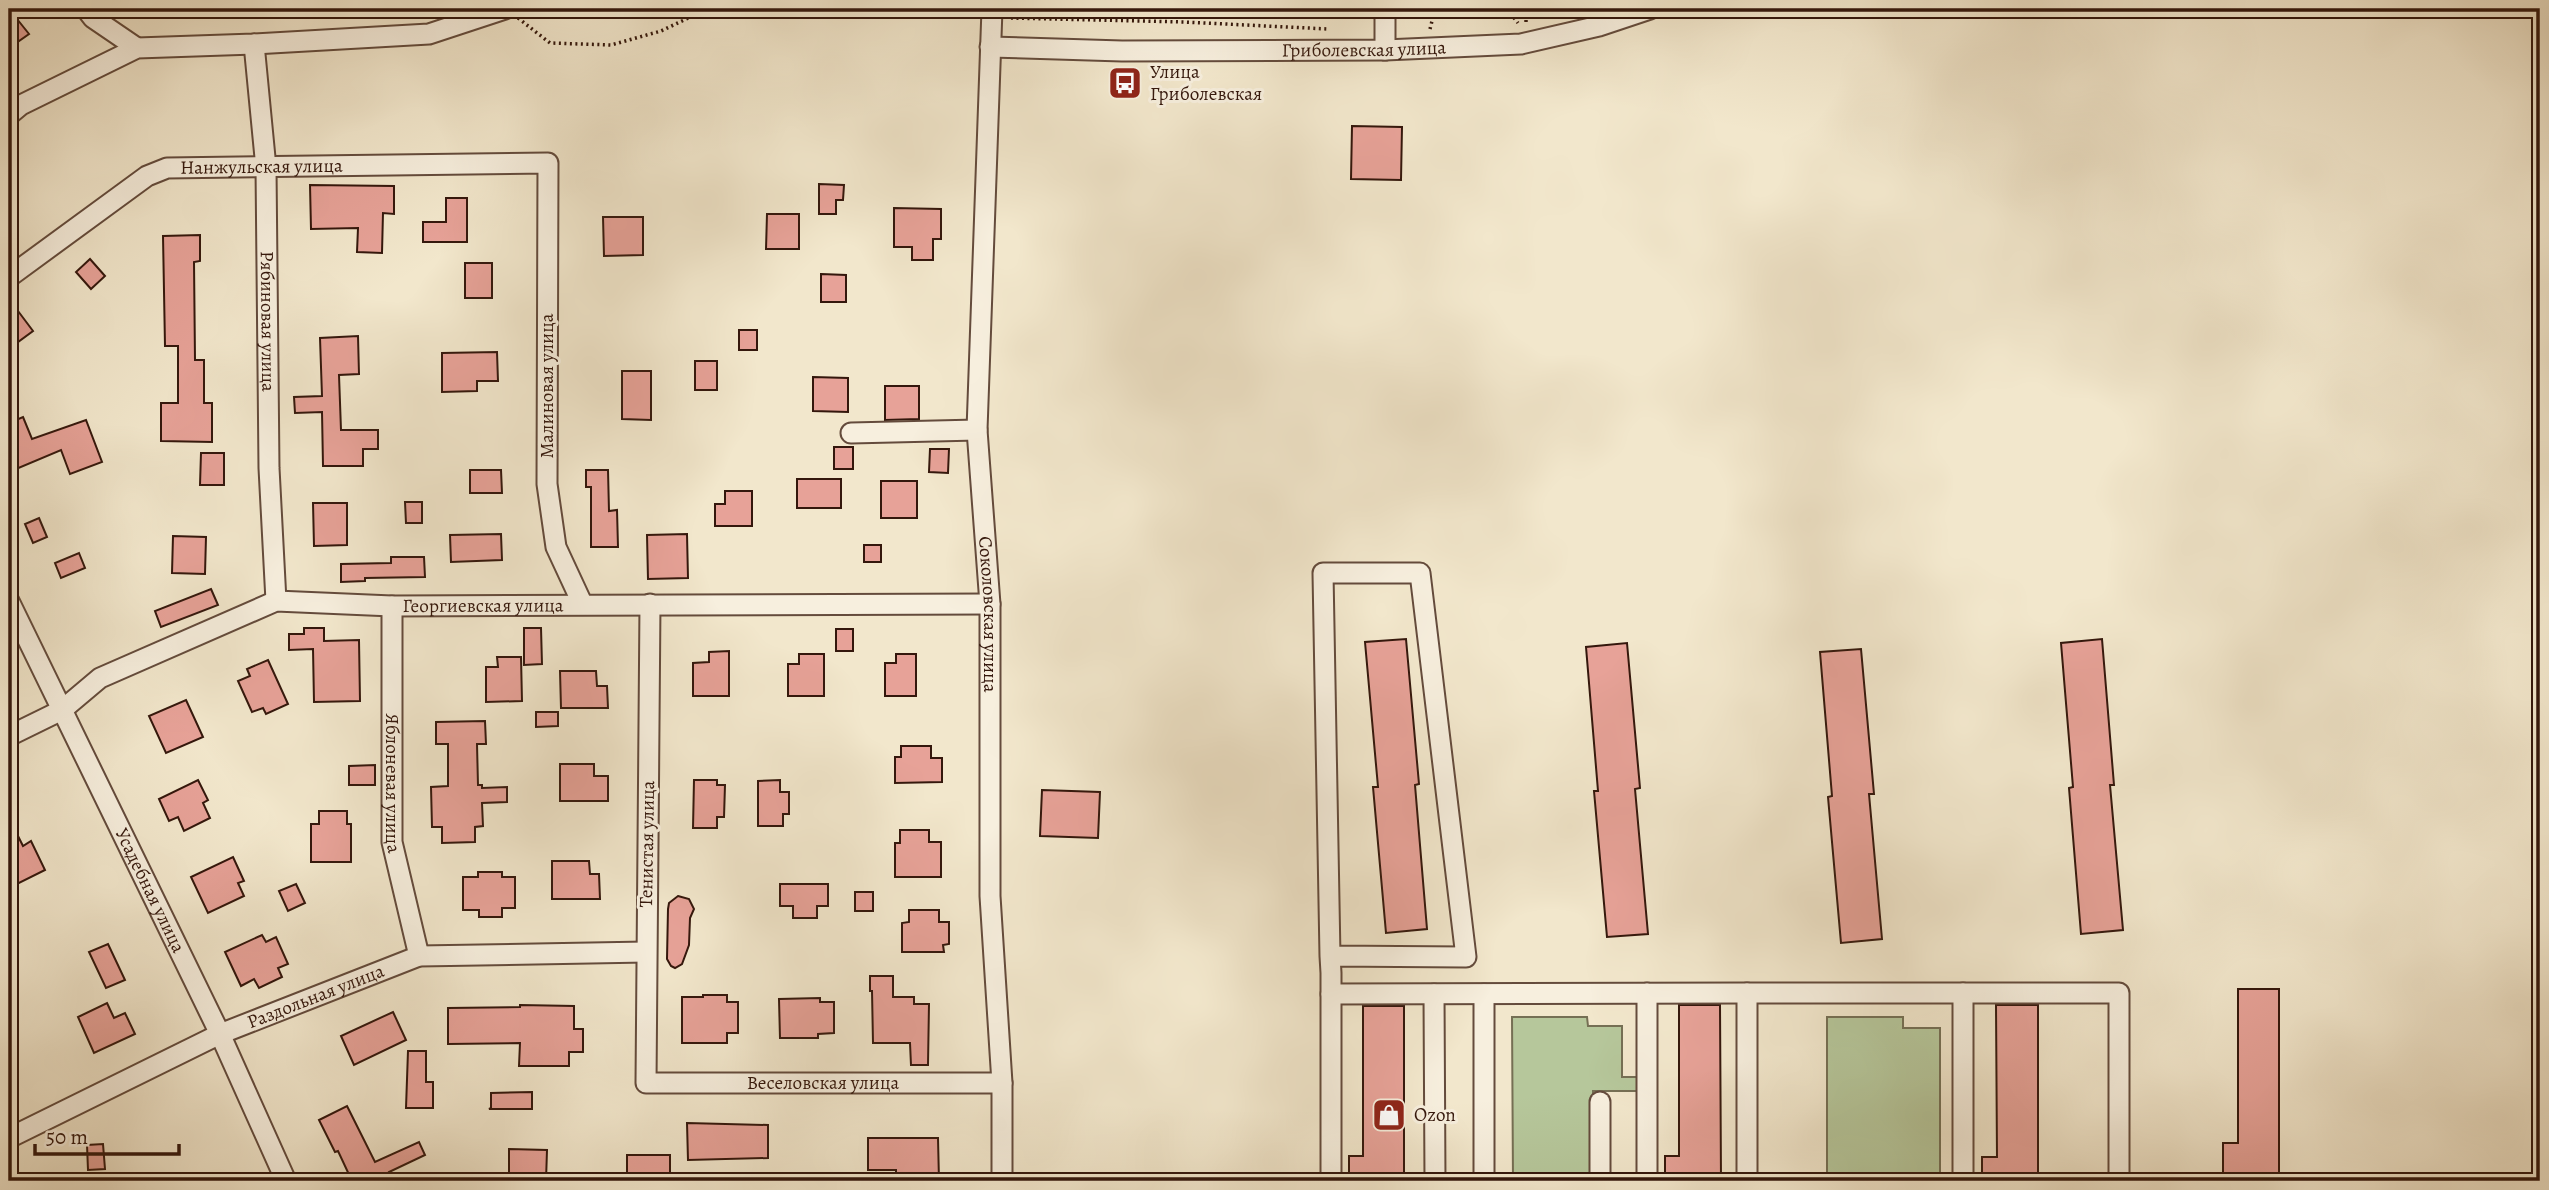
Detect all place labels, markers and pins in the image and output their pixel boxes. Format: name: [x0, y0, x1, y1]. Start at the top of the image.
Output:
place label: Улица Гриболевская: [1150, 59, 1262, 107]
bus stop icon: Улица Гриболевская: [1106, 64, 1144, 102]
shop icon: Ozon: [1370, 1096, 1408, 1134]
place label: Ozon: [1414, 1102, 1456, 1128]

